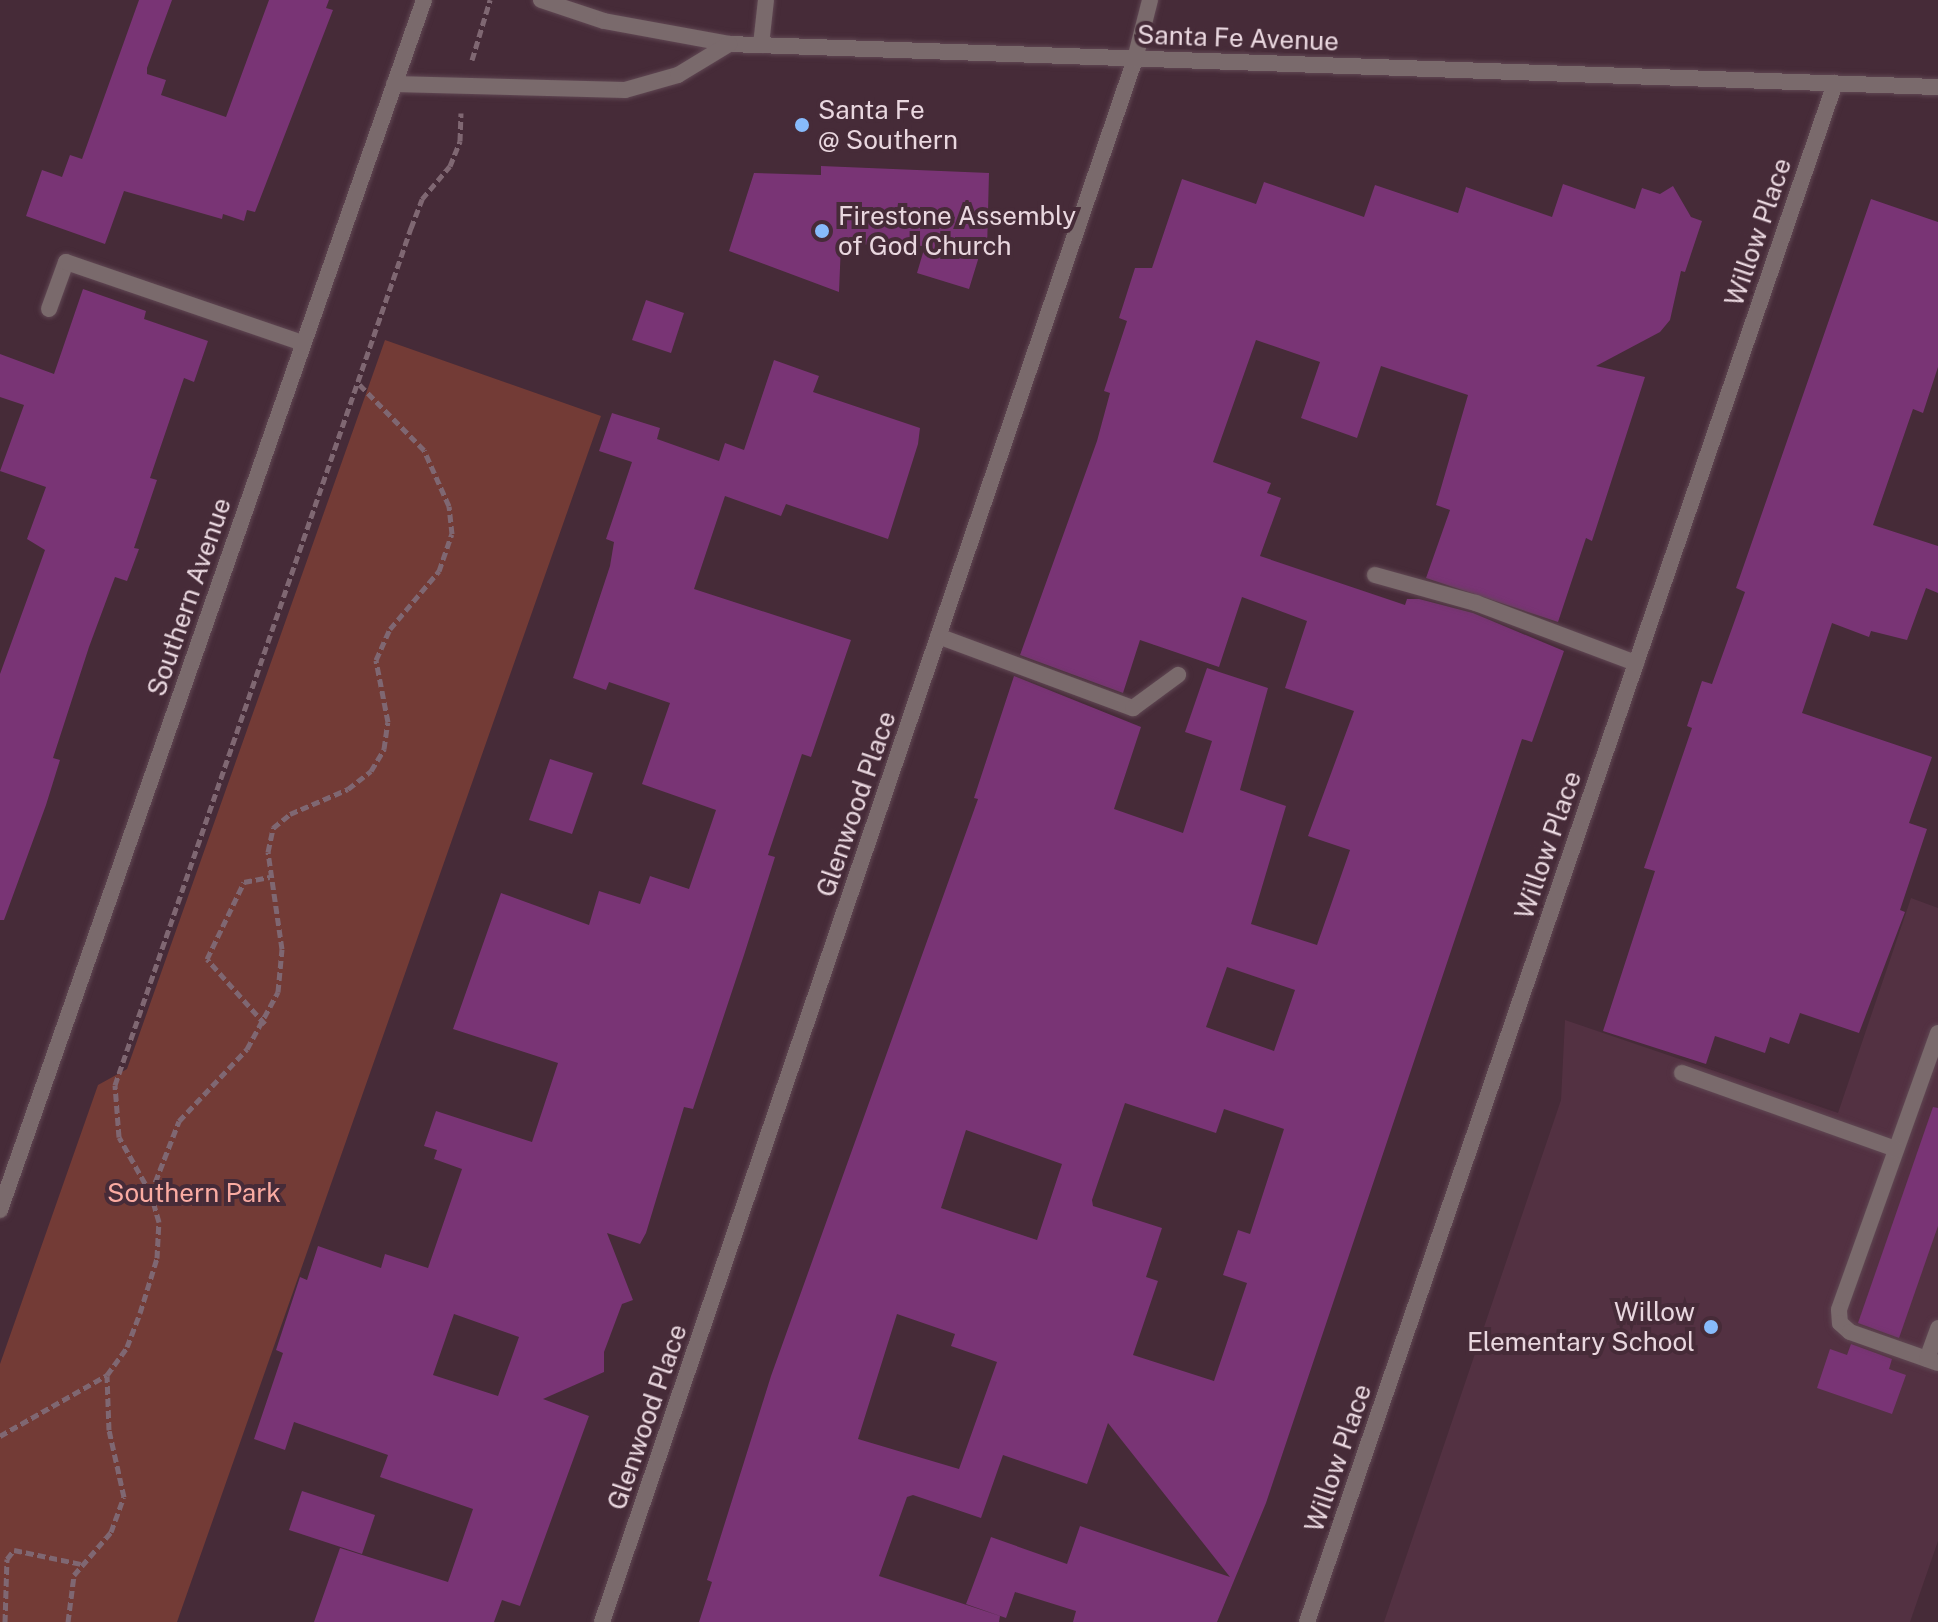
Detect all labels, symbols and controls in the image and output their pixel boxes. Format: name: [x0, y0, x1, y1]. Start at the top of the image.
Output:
street label: Santa Fe Avenue: [1136, 19, 1340, 57]
place label: Santa Fe @ Southern: [818, 94, 958, 156]
marker: Santa Fe @ Southern: [793, 116, 811, 134]
street label: Willow Place: [1718, 154, 1798, 310]
place label: Firestone Assembly of God Church: [838, 200, 1076, 262]
marker: Firestone Assembly of God Church: [813, 222, 831, 240]
street label: Southern Avenue: [140, 494, 238, 700]
street label: Glenwood Place: [810, 707, 902, 901]
street label: Willow Place: [1508, 767, 1588, 923]
park label: Southern Park: [107, 1177, 281, 1209]
place label: Willow Elementary School: [1467, 1296, 1695, 1358]
marker: Willow Elementary School: [1702, 1318, 1720, 1336]
street label: Glenwood Place: [601, 1320, 693, 1514]
street label: Willow Place: [1298, 1380, 1378, 1536]

